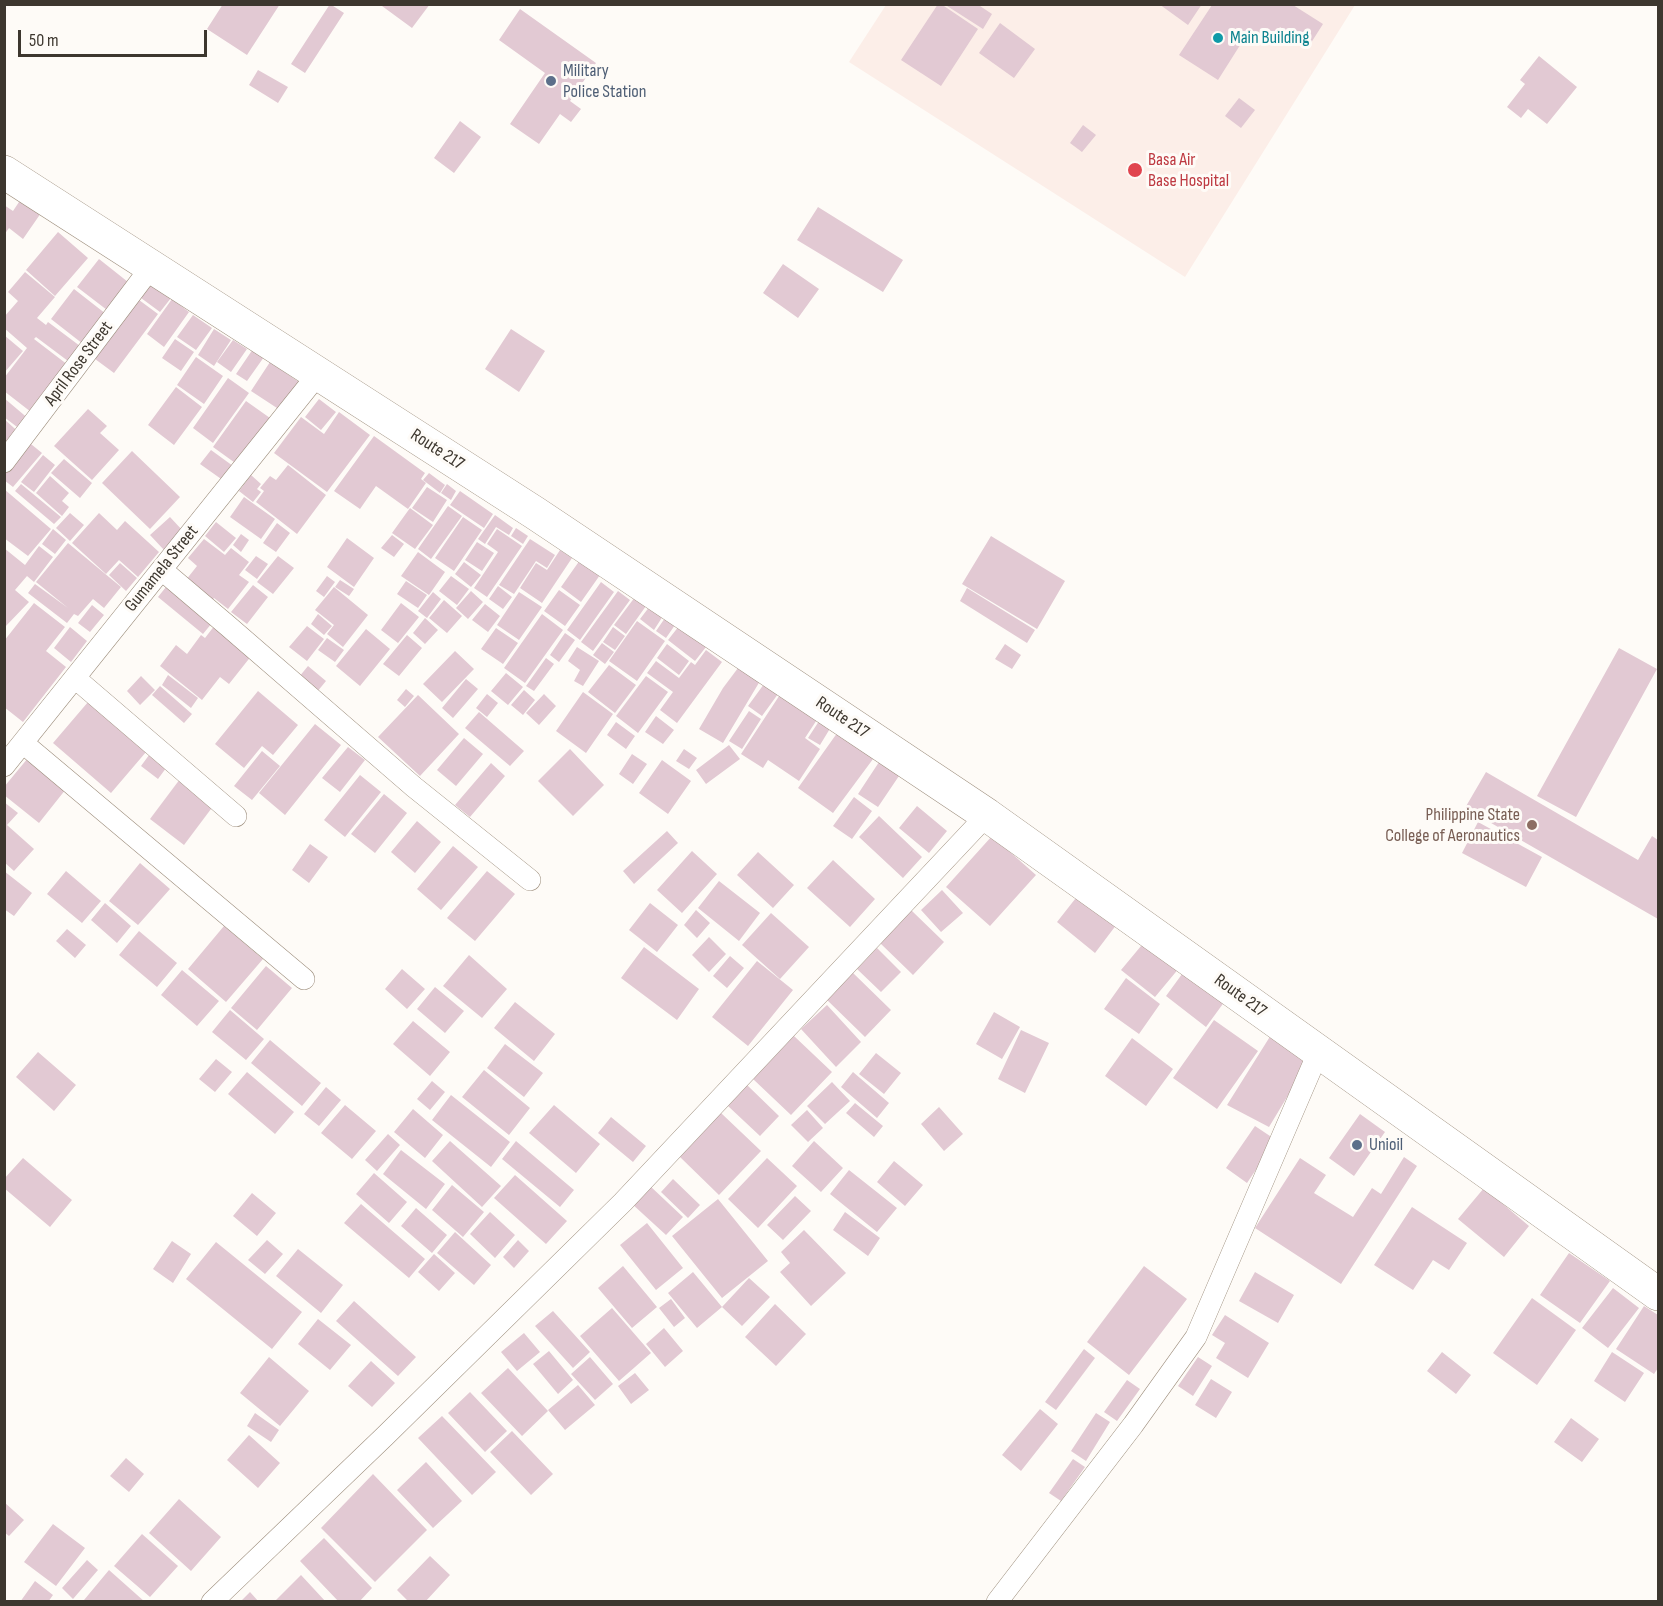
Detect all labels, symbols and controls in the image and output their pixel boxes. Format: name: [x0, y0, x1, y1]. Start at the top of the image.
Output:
scale bar: [21, 18, 210, 56]
place label: Main Building: [1230, 27, 1310, 49]
text: 50 m: [29, 30, 59, 51]
marker: Main Building: [1211, 31, 1225, 45]
place label: Military Police Station: [563, 60, 646, 103]
marker: Military Police Station: [544, 74, 558, 88]
place label: Basa Air Base Hospital: [1148, 149, 1229, 192]
marker: Basa Air Base Hospital: [1126, 161, 1144, 179]
street label: April Rose Street: [40, 317, 118, 411]
street label: Route 217: [406, 425, 468, 475]
street label: Gumamela Street: [121, 521, 203, 617]
street label: Route 217: [811, 692, 873, 744]
place label: Philippine State College of Aeronautics: [1385, 804, 1520, 846]
marker: Philippine State College of Aeronautics: [1525, 818, 1539, 832]
street label: Route 217: [1210, 970, 1270, 1022]
place label: Unioil: [1369, 1134, 1403, 1156]
marker: Unioil: [1350, 1138, 1364, 1152]

